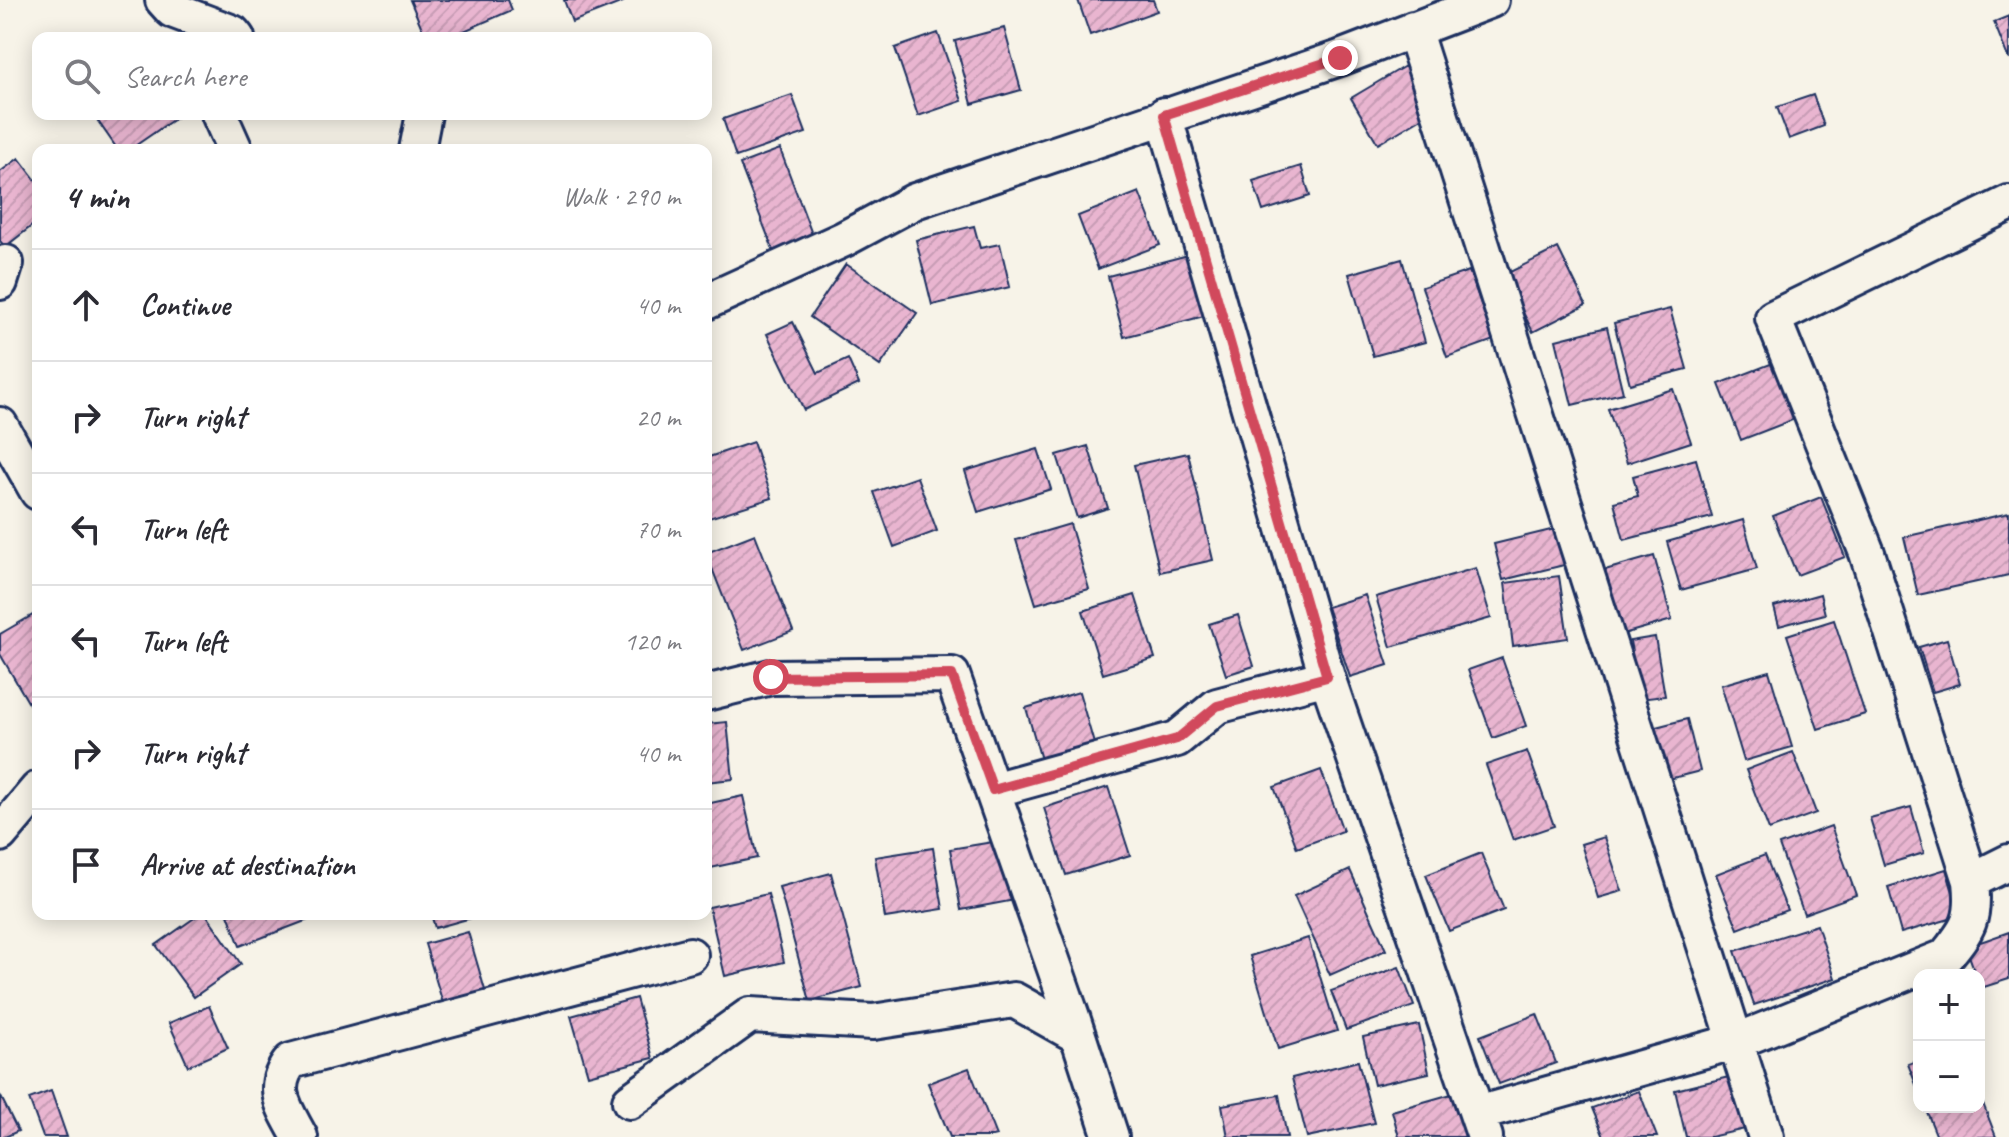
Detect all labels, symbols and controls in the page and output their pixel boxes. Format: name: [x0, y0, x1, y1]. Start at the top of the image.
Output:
search box: [32, 32, 712, 120]
route end: [1322, 40, 1358, 76]
icon: search: [60, 54, 104, 98]
text: Search here: [124, 57, 246, 95]
text: 4 min: [64, 175, 129, 218]
text: Walk · 290 m: [563, 180, 680, 213]
icon: ahead: [64, 283, 108, 327]
text: Continue: [140, 286, 230, 324]
text: 40 m: [636, 289, 680, 322]
icon: right: [64, 395, 108, 439]
text: Turn right: [140, 398, 245, 436]
text: 20 m: [636, 401, 680, 434]
icon: left: [64, 507, 108, 551]
text: Turn left: [140, 510, 227, 548]
text: 70 m: [636, 513, 680, 546]
icon: left: [64, 619, 108, 663]
text: Turn left: [140, 622, 227, 660]
text: 120 m: [624, 625, 680, 658]
route start: [753, 659, 789, 695]
icon: right: [64, 731, 108, 775]
text: Turn right: [140, 734, 245, 772]
text: 40 m: [636, 737, 680, 770]
icon: arrive: [64, 843, 108, 887]
text: Arrive at destination: [140, 846, 355, 884]
map controls: [1913, 969, 1985, 1113]
button: +: [1913, 969, 1985, 1041]
button: −: [1913, 1041, 1985, 1113]

